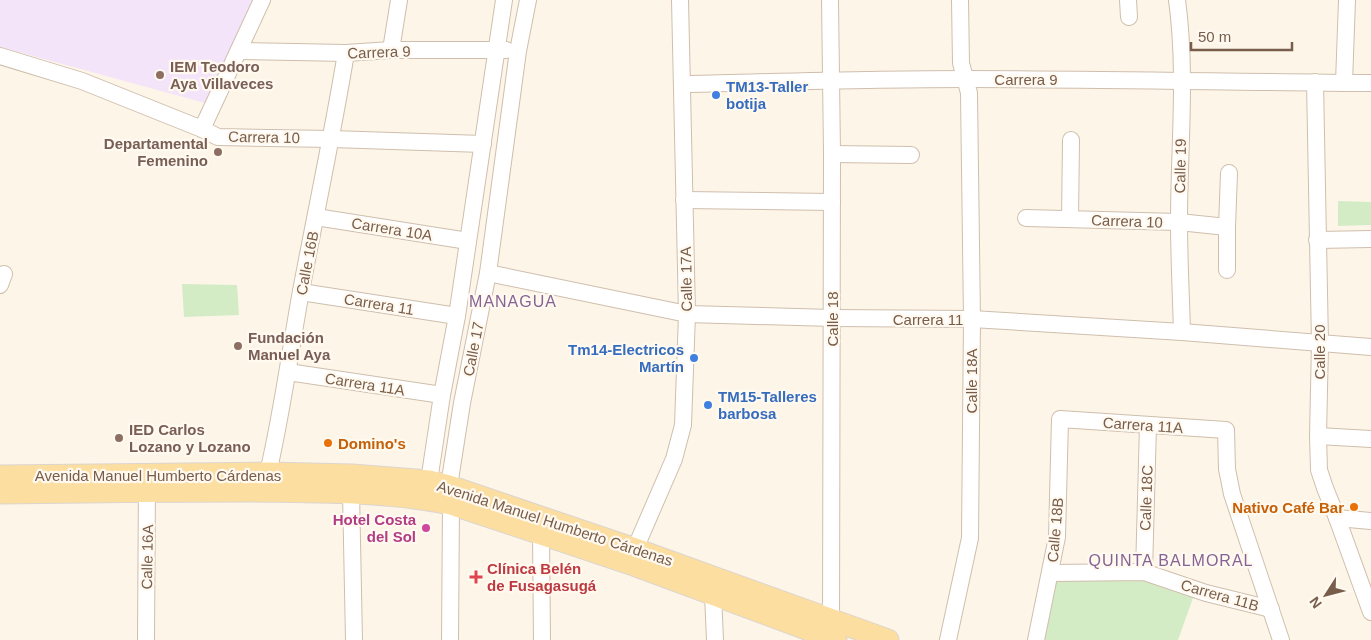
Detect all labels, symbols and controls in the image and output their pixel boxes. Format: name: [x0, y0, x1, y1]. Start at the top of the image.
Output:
scale bar: [1191, 20, 1292, 52]
text: 50 m: [1198, 28, 1231, 45]
street label: Carrera 9: [347, 42, 411, 62]
place label: IEM Teodoro Aya Villaveces: [170, 58, 273, 92]
marker: IEM Teodoro Aya Villaveces: [154, 69, 166, 81]
street label: Carrera 9: [994, 71, 1058, 88]
place label: TM13-Taller botija: [726, 78, 808, 112]
marker: TM13-Taller botija: [710, 89, 722, 101]
street label: Carrera 10: [228, 128, 300, 146]
place label: Departamental Femenino: [104, 135, 208, 169]
street label: Calle 19: [1171, 138, 1189, 194]
marker: Departamental Femenino: [212, 146, 224, 158]
street label: Carrera 10: [1091, 211, 1163, 231]
street label: Carrera 10A: [350, 214, 434, 244]
street label: Calle 16B: [292, 229, 322, 297]
street label: Calle 17A: [677, 246, 695, 312]
street label: Carrera 11: [343, 290, 415, 318]
street label: Calle 18: [824, 291, 841, 347]
district label: MANAGUA: [469, 293, 557, 310]
street label: Carrera 11: [893, 311, 963, 328]
street label: Calle 17: [459, 320, 487, 378]
street label: Calle 20: [1311, 324, 1328, 380]
place label: Fundación Manuel Aya: [248, 329, 331, 363]
marker: Fundación Manuel Aya: [232, 340, 244, 352]
place label: Tm14-Electricos Martín: [568, 341, 684, 375]
street label: Calle 18A: [963, 348, 980, 414]
marker: Tm14-Electricos Martín: [688, 352, 700, 364]
street label: Carrera 11A: [324, 369, 406, 399]
place label: TM15-Talleres barbosa: [718, 388, 817, 422]
marker: TM15-Talleres barbosa: [702, 399, 714, 411]
street label: Carrera 11A: [1102, 414, 1184, 436]
place label: IED Carlos Lozano y Lozano: [129, 421, 251, 455]
marker: IED Carlos Lozano y Lozano: [113, 432, 125, 444]
place label: Domino's: [338, 435, 406, 452]
marker: Domino's: [322, 437, 334, 449]
street label: Calle 18C: [1136, 465, 1156, 531]
street label: Avenida Manuel Humberto Cárdenas: [35, 467, 281, 484]
street label: Avenida Manuel Humberto Cárdenas: [435, 477, 675, 569]
street label: Calle 18B: [1044, 497, 1066, 563]
place label: Nativo Café Bar: [1232, 499, 1344, 516]
marker: Nativo Café Bar: [1348, 501, 1360, 513]
place label: Hotel Costa del Sol: [333, 511, 417, 545]
marker: Hotel Costa del Sol: [420, 522, 432, 534]
street label: Calle 16A: [138, 524, 156, 590]
district label: QUINTA BALMORAL: [1089, 552, 1253, 569]
place label: Clínica Belén de Fusagasugá: [487, 560, 597, 594]
marker: Clínica Belén de Fusagasugá: [469, 570, 483, 584]
north arrow: [1301, 570, 1351, 620]
street label: Carrera 11B: [1179, 576, 1261, 614]
text: N: [1306, 594, 1325, 611]

